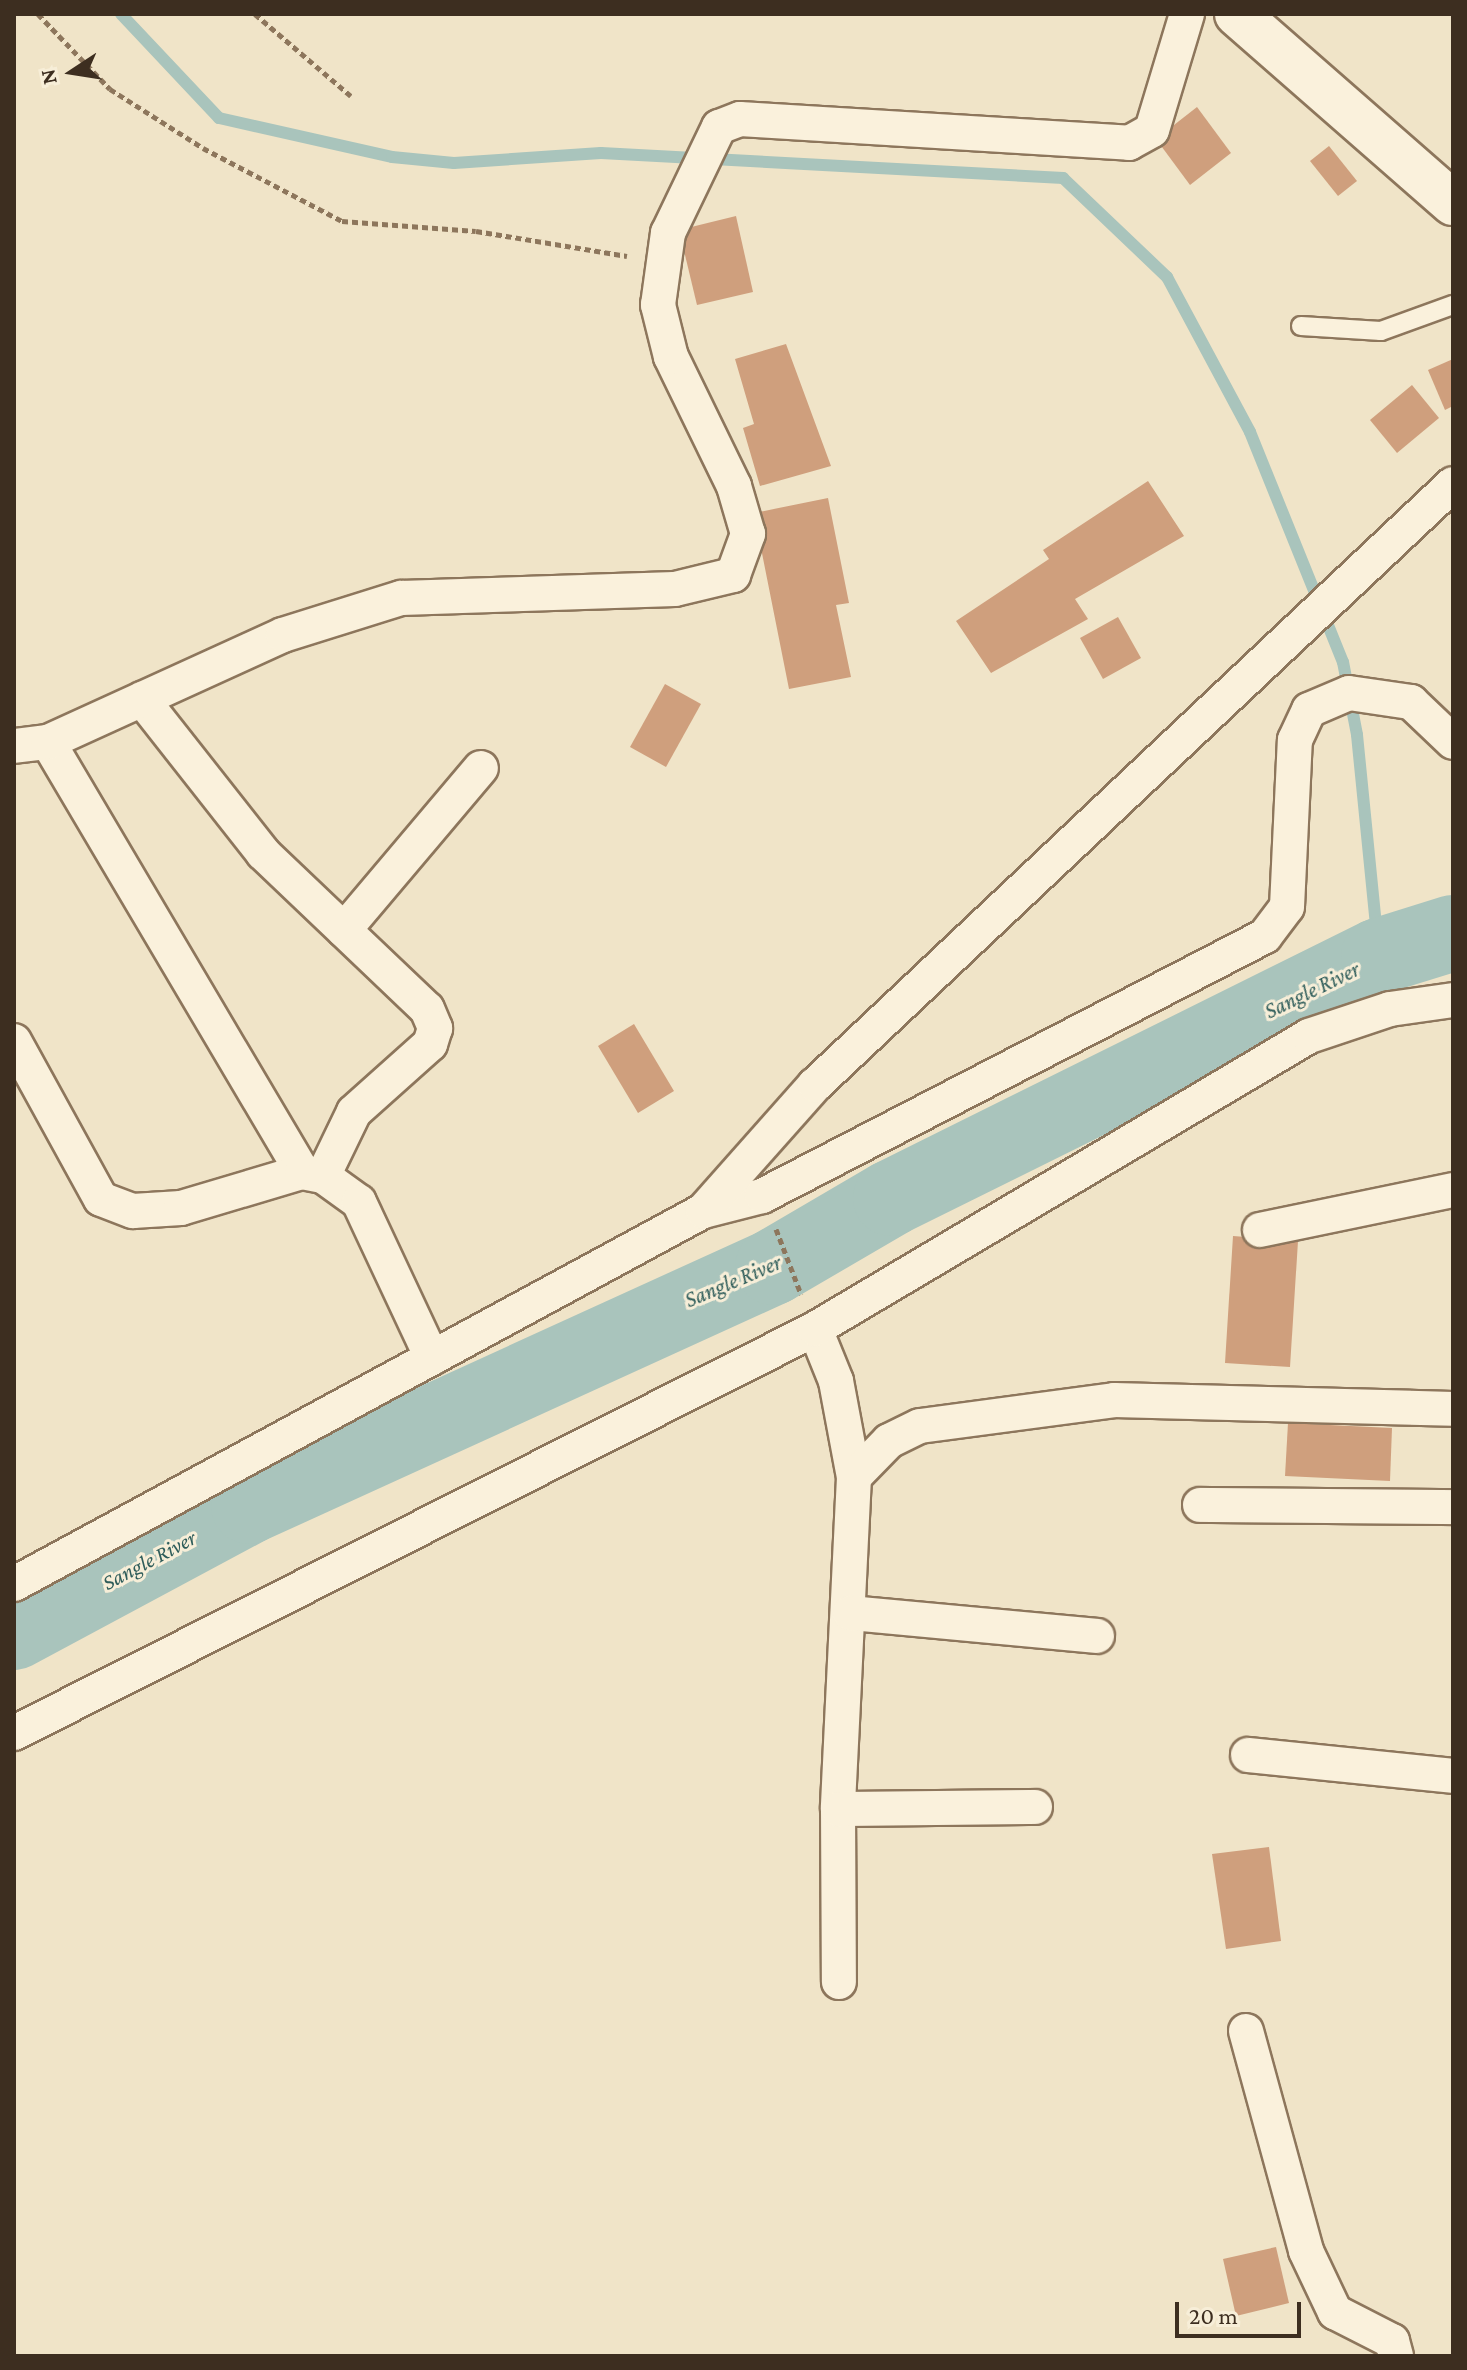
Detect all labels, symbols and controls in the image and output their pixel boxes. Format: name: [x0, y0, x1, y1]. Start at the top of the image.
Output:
north arrow: [32, 32, 112, 112]
text: N: [34, 67, 62, 87]
water label: Sangle River: [1260, 956, 1364, 1024]
water label: Sangle River: [681, 1249, 785, 1313]
water label: Sangle River: [98, 1524, 200, 1596]
scale bar: [1179, 2286, 1305, 2336]
text: 20 m: [1189, 2302, 1238, 2329]

